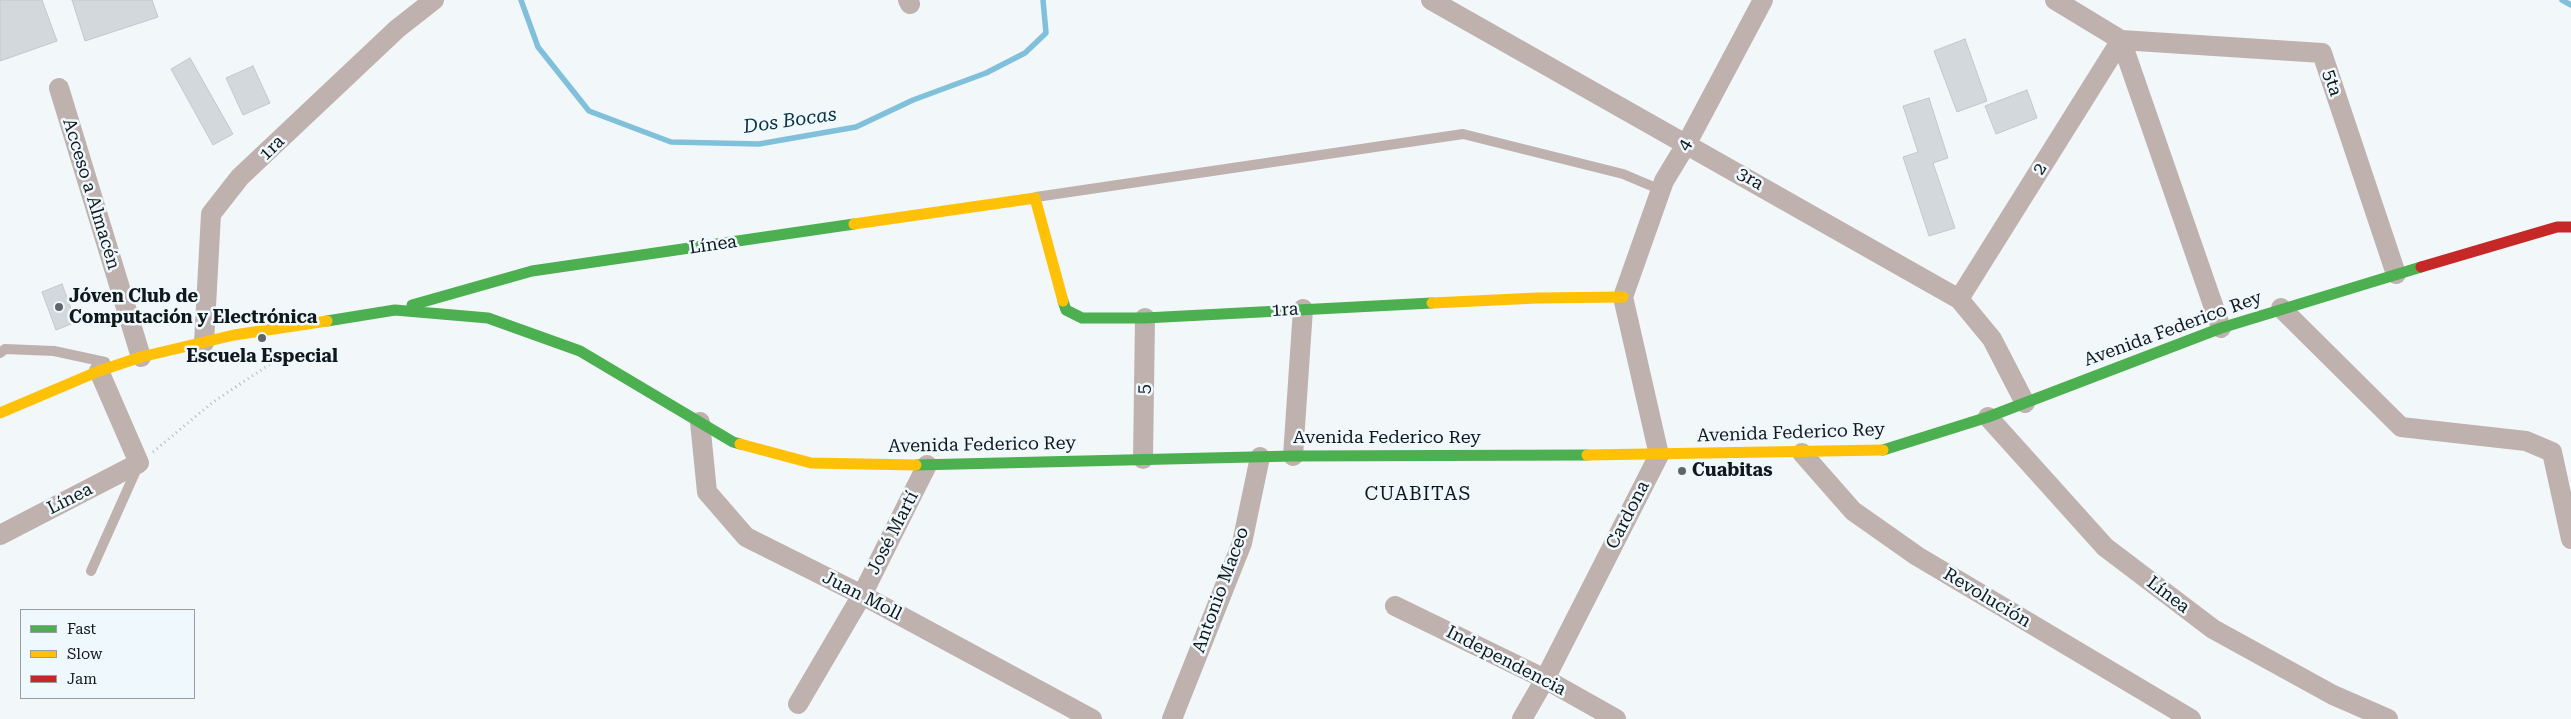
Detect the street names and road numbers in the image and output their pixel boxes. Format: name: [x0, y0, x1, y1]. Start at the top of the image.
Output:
street label: 5ta: [2318, 67, 2346, 99]
street label: Acceso a Almacén: [58, 116, 124, 272]
street label: 1ra: [255, 131, 289, 165]
street label: 4: [1673, 135, 1697, 155]
street label: 2: [2028, 159, 2052, 179]
street label: 3ra: [1733, 163, 1767, 195]
street label: Línea: [688, 231, 738, 259]
street label: Avenida Federico Rey: [2081, 287, 2265, 371]
street label: 1ra: [1271, 299, 1299, 321]
street label: 5: [1133, 384, 1155, 394]
street label: Avenida Federico Rey: [1697, 419, 1885, 447]
street label: Avenida Federico Rey: [1293, 427, 1481, 449]
street label: Avenida Federico Rey: [888, 433, 1076, 457]
street label: Cardona: [1602, 477, 1654, 553]
street label: Línea: [44, 478, 96, 520]
street label: José Martí: [863, 488, 923, 578]
street label: Antonio Maceo: [1188, 524, 1254, 656]
street label: Revolución: [1939, 563, 2035, 633]
street label: Juan Moll: [819, 567, 905, 625]
street label: Línea: [2142, 572, 2194, 618]
street label: Independencia: [1442, 621, 1570, 701]

